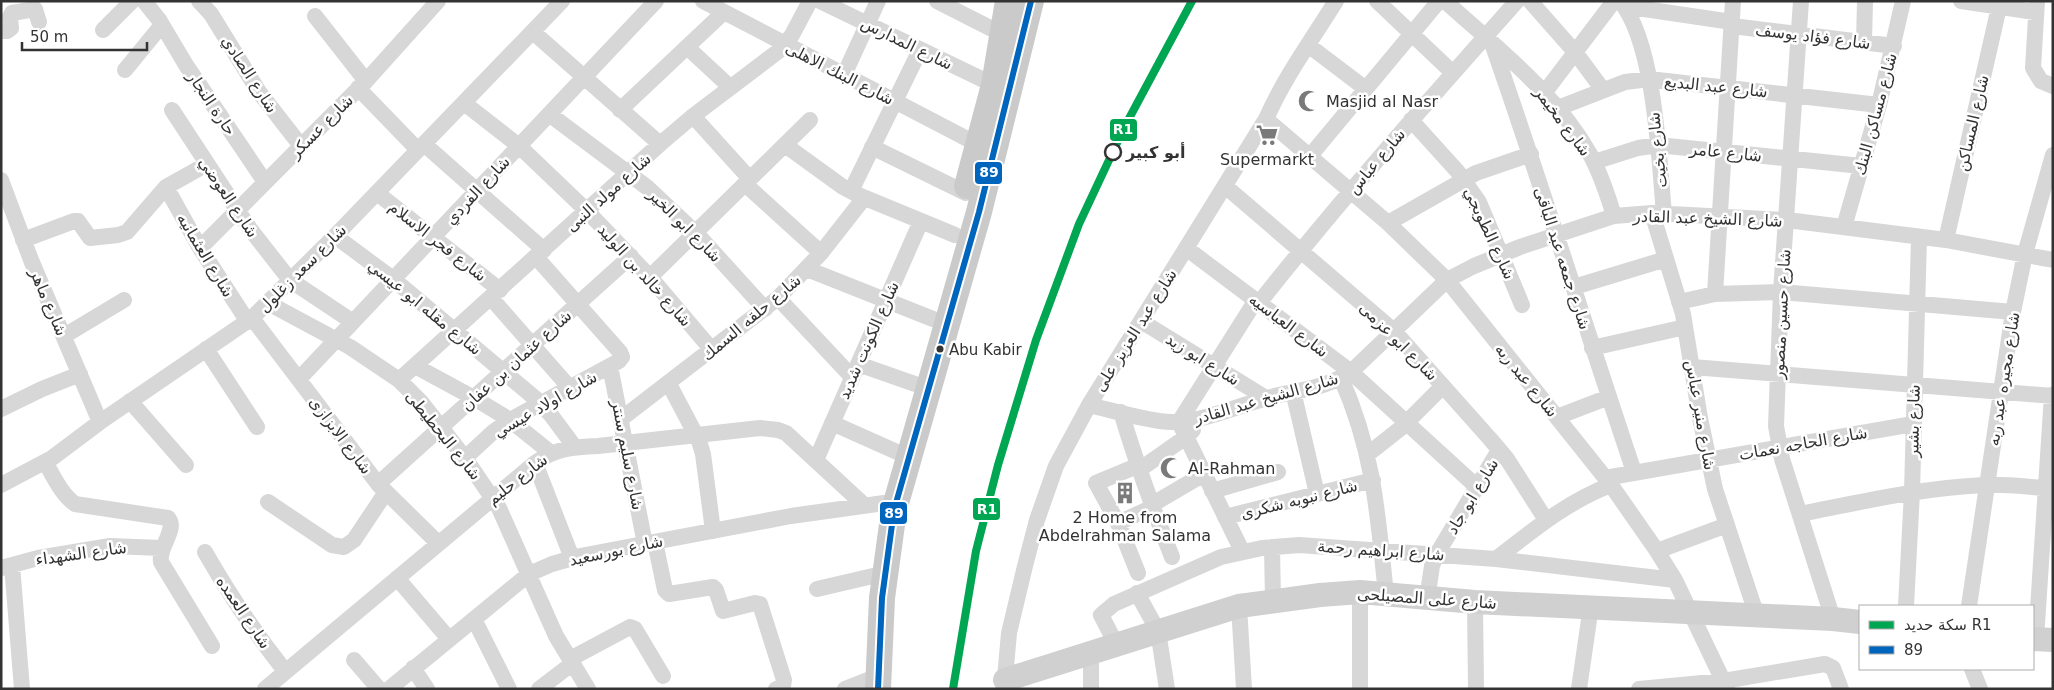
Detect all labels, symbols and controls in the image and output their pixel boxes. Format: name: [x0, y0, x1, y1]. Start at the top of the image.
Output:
street label: شارع المدارس: [858, 13, 956, 75]
scale bar: [22, 20, 148, 52]
street label: شارع فؤاد يوسف: [1754, 20, 1872, 54]
text: 50 m: [30, 28, 68, 46]
street label: شارع الصادي: [217, 32, 282, 117]
street label: شارع البنك الاهلى: [782, 38, 897, 110]
street label: شارع مساكن البنك: [1850, 51, 1902, 178]
street label: حارة النجار: [182, 67, 240, 139]
street label: شارع عبد البديع: [1663, 72, 1769, 102]
street label: شارع المساكن: [1952, 73, 1994, 173]
street label: شارع مخيمر: [1529, 82, 1595, 161]
mosque icon: Masjid al Nasr: [1296, 88, 1322, 114]
street label: شارع عسكر: [285, 91, 358, 164]
place label: Masjid al Nasr: [1326, 92, 1439, 111]
street label: شارع بخيت: [1644, 111, 1672, 189]
line badge: R1: [1109, 118, 1138, 142]
text: R1: [1113, 121, 1133, 137]
supermarket icon: Supermarkt: [1254, 122, 1280, 148]
street label: شارع عباس: [1344, 125, 1410, 198]
street label: شارع عامر: [1688, 139, 1763, 167]
place label: أبو كبير: [1125, 142, 1185, 162]
marker: أبو كبير: [1104, 143, 1122, 161]
street label: شارع مولد النبى: [562, 149, 656, 236]
place label: Supermarkt: [1220, 150, 1314, 169]
street label: شارع الفردي: [441, 152, 515, 229]
street label: شارع العوضي: [194, 153, 262, 242]
line badge: 89: [974, 161, 1003, 185]
text: 89: [979, 164, 999, 180]
street label: شارع ابو الخير: [643, 184, 725, 267]
street label: شارع الطوبجي: [1459, 184, 1519, 283]
street label: شارع جمعه عبد الباقى: [1530, 184, 1595, 332]
street label: شارع فجر الاسلام: [384, 197, 490, 286]
street label: شارع الشيخ عبد القادر: [1632, 206, 1783, 232]
street label: شارع العثمانيه: [172, 210, 238, 301]
street label: شارع سعد زغلول: [254, 220, 351, 317]
street label: شارع خالد بن الوليد: [593, 220, 696, 331]
street label: شارع حسين منصور: [1769, 249, 1795, 381]
street label: شارع مقله ابو عيسي: [363, 256, 485, 360]
street label: شارع ماهر: [25, 265, 71, 339]
street label: شارع عبد العزيز على: [1090, 265, 1182, 396]
street label: شارع حلقه السمك: [698, 270, 806, 365]
street label: شارع الكونت شديد: [834, 278, 904, 402]
street label: شارع العباسيه: [1245, 289, 1332, 362]
street label: شارع ابو عزمى: [1355, 298, 1442, 385]
street label: شارع عثمان بن عفان: [457, 306, 576, 416]
street label: شارع مجيره عبد ربه: [1984, 311, 2024, 448]
street label: شارع ابو زيد: [1162, 329, 1243, 390]
street label: شارع عبد ربه: [1490, 340, 1562, 422]
place label: Abu Kabir: [949, 341, 1023, 359]
marker: Abu Kabir: [935, 344, 945, 354]
street label: شارع منير عباس: [1680, 359, 1720, 472]
street label: شارع اولاد عيسي: [490, 367, 601, 443]
street label: شارع الشيخ عبد القادر: [1191, 369, 1341, 429]
street label: شارع بشير: [1903, 384, 1925, 459]
street label: شارع البحطيطى: [401, 387, 485, 484]
street label: شارع الابزازى: [304, 393, 376, 478]
street label: شارع سليم سنتر: [606, 397, 648, 512]
street label: شارع الحاجه نعمات: [1737, 423, 1869, 465]
street label: شارع حليم: [483, 450, 552, 510]
mosque icon: Al-Rahman: [1158, 455, 1184, 481]
street label: شارع ابو جاد: [1442, 455, 1503, 538]
place label: Al-Rahman: [1188, 459, 1275, 478]
street label: شارع نبويه شكرى: [1239, 476, 1360, 524]
building icon: 2 Home from Abdelrahman Salama: [1112, 480, 1138, 506]
line badge: R1: [972, 497, 1001, 521]
line badge: 89: [879, 501, 908, 525]
text: R1: [977, 501, 997, 517]
text: 89: [884, 505, 904, 521]
place label: 2 Home from Abdelrahman Salama: [1039, 508, 1211, 545]
street label: شارع بورسعيد: [567, 531, 665, 571]
street label: شارع ابراهيم رحمة: [1317, 537, 1445, 565]
street label: شارع الشهداء: [34, 538, 128, 570]
street label: شارع العمده: [211, 572, 275, 653]
street label: شارع على المصيلحى: [1356, 584, 1498, 614]
legend: [1859, 605, 2034, 670]
text: سكة حديد R1: [1904, 616, 1992, 634]
text: 89: [1904, 641, 1923, 659]

